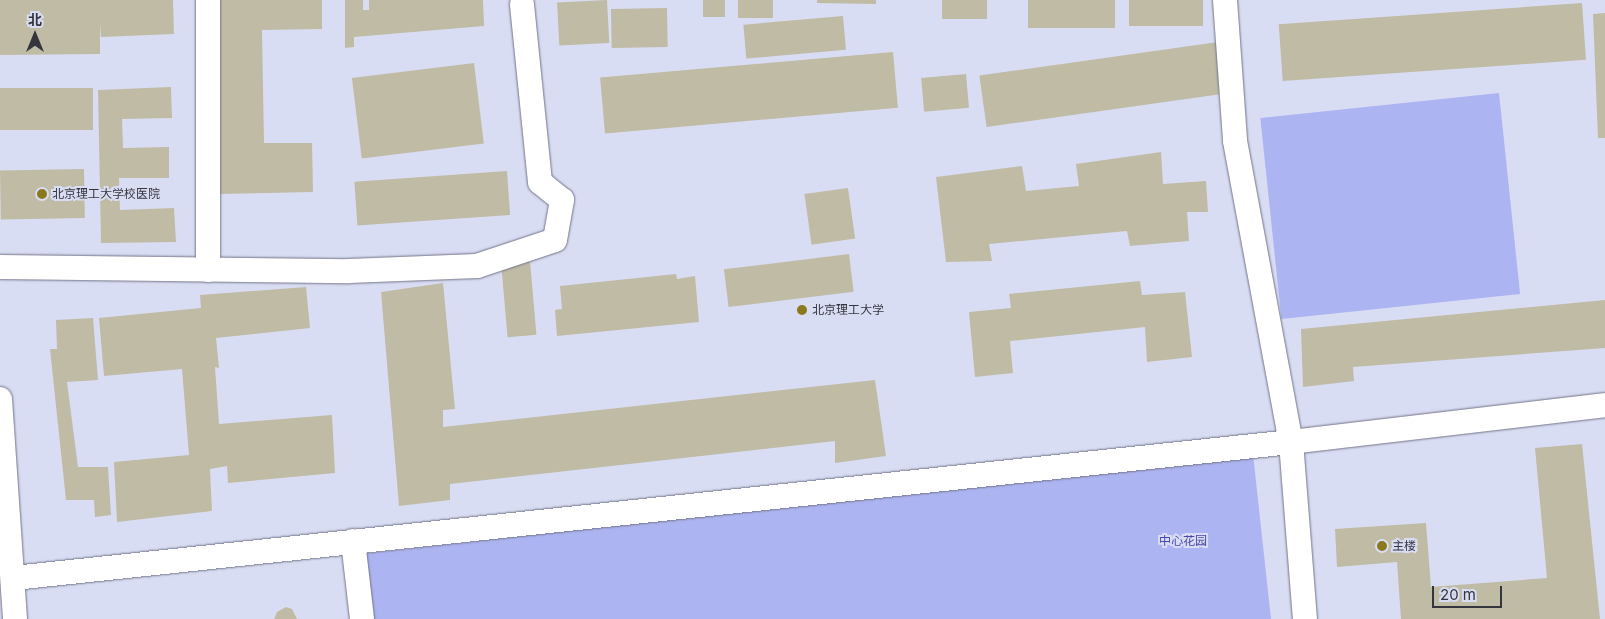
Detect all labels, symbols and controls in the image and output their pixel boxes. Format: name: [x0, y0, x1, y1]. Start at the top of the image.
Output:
north arrow: [10, 10, 60, 60]
text: 北: [28, 11, 42, 28]
place label: 北京理工大学校医院: [52, 187, 160, 201]
marker: 北京理工大学校医院: [36, 188, 48, 200]
place label: 北京理工大学: [812, 303, 884, 317]
marker: 北京理工大学: [796, 304, 808, 316]
park label: 中心花园: [1159, 534, 1207, 548]
place label: 主楼: [1392, 539, 1416, 553]
marker: 主楼: [1376, 540, 1388, 552]
scale bar: [1435, 576, 1505, 608]
text: 20 m: [1440, 585, 1476, 604]

